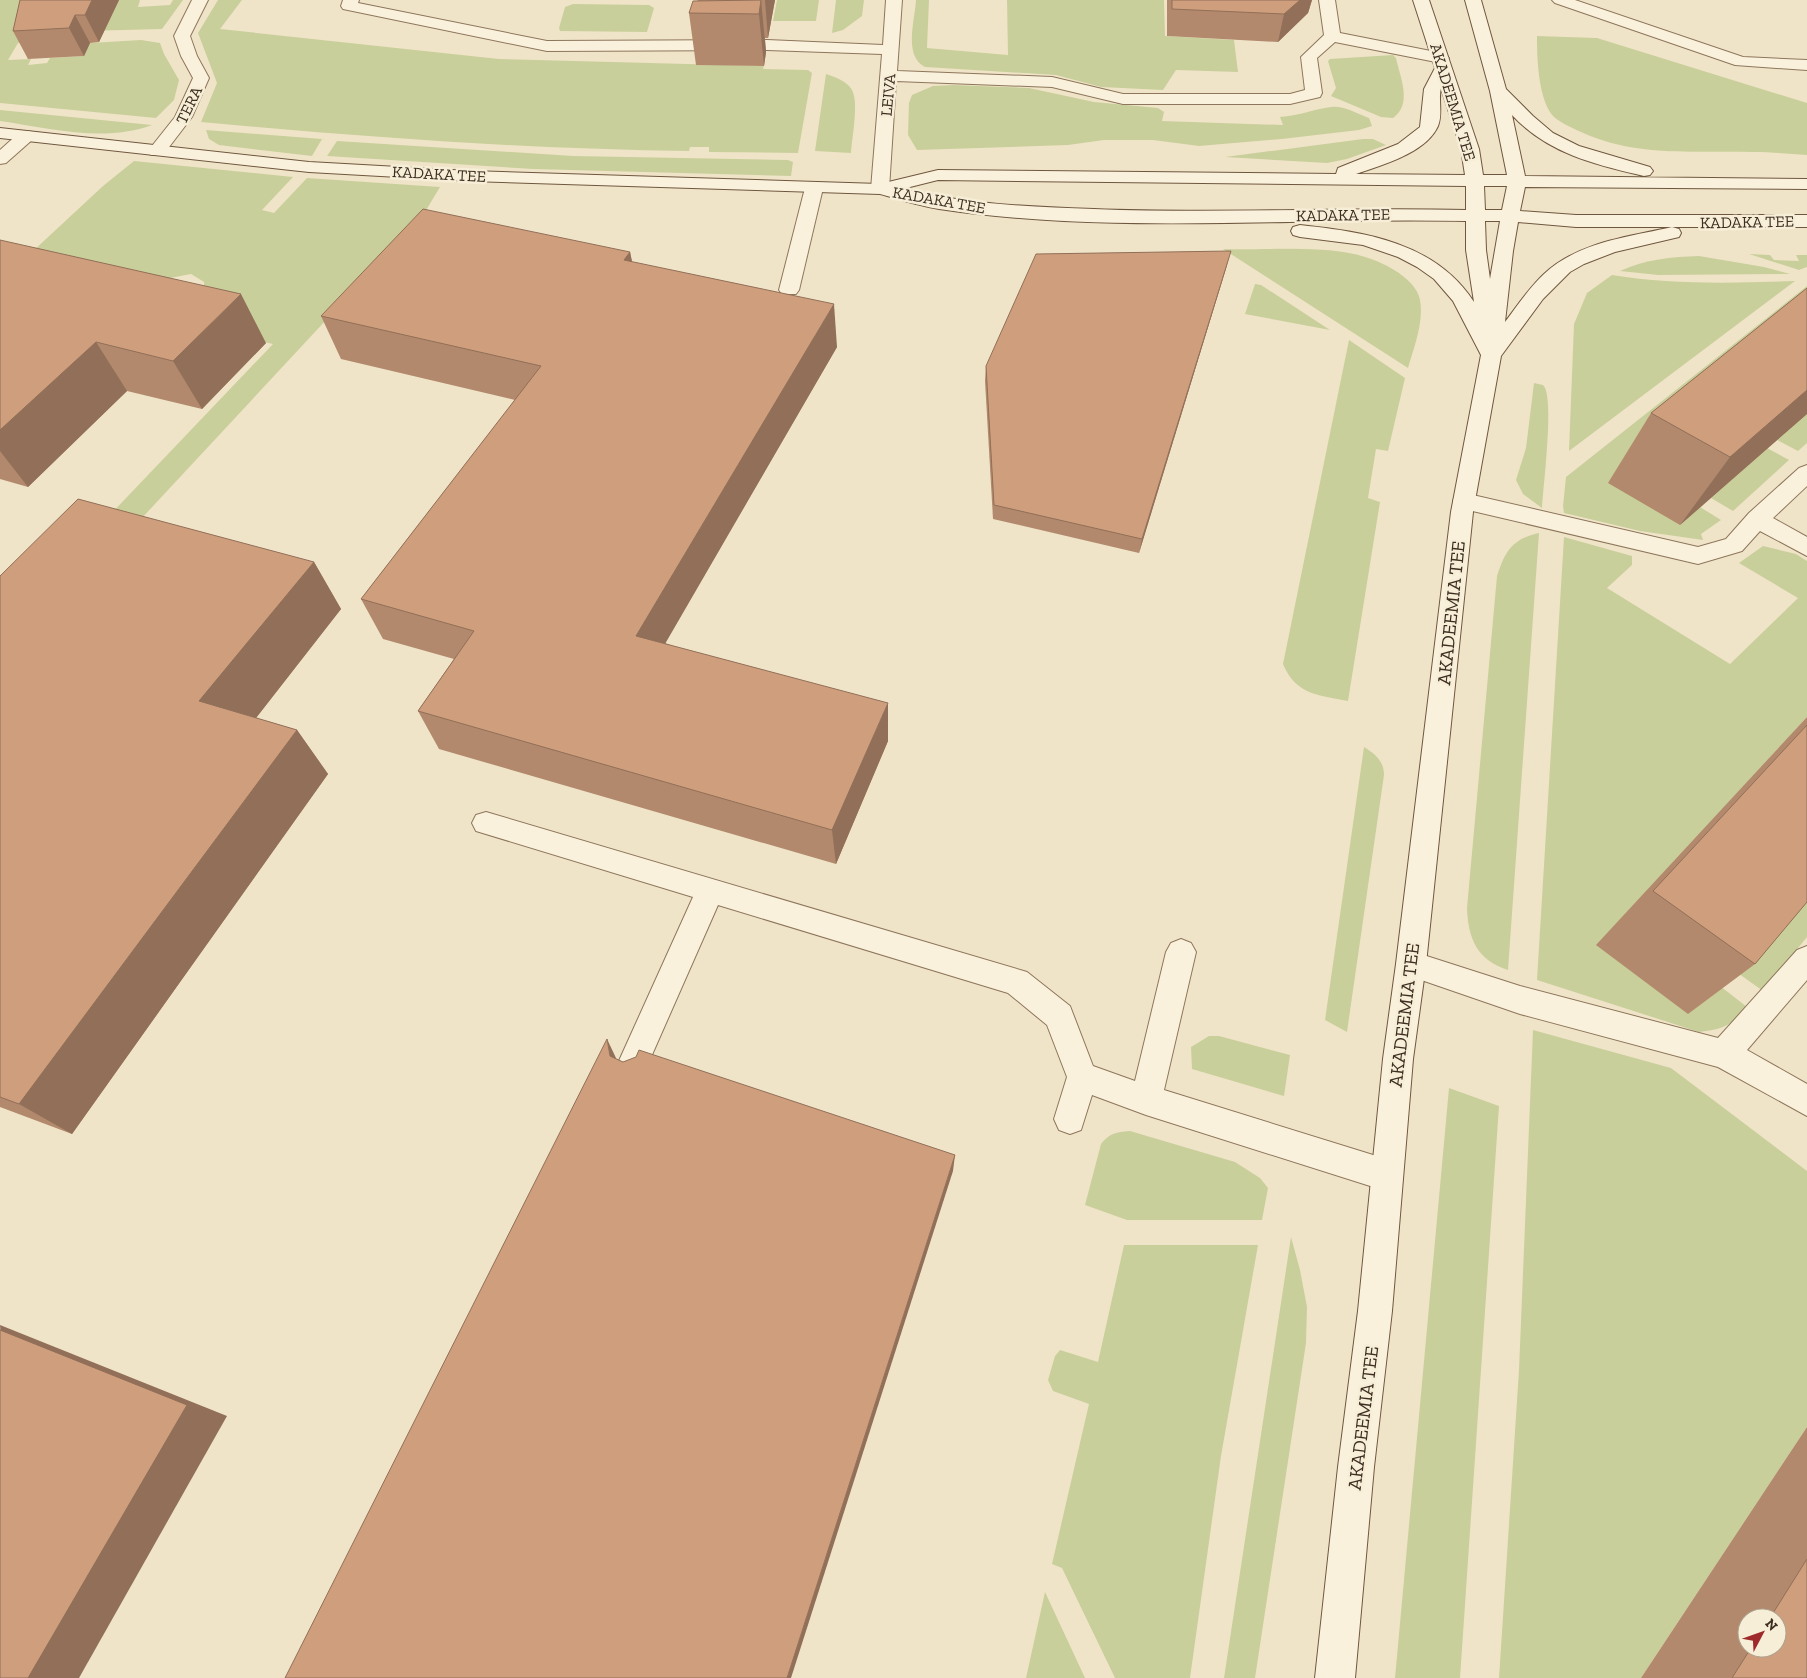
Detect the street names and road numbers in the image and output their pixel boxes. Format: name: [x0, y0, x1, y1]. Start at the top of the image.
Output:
street label: AKADEEMIA TEE: [1426, 41, 1480, 163]
street label: LEIVA: [877, 72, 899, 117]
street label: TERA: [172, 82, 206, 127]
street label: KADAKA TEE: [392, 162, 486, 186]
street label: KADAKA TEE: [891, 182, 987, 218]
street label: KADAKA TEE: [1296, 205, 1390, 225]
street label: KADAKA TEE: [1700, 212, 1794, 232]
street label: AKADEEMIA TEE: [1432, 540, 1470, 686]
street label: AKADEEMIA TEE: [1384, 942, 1424, 1088]
street label: AKADEEMIA TEE: [1343, 1345, 1383, 1491]

